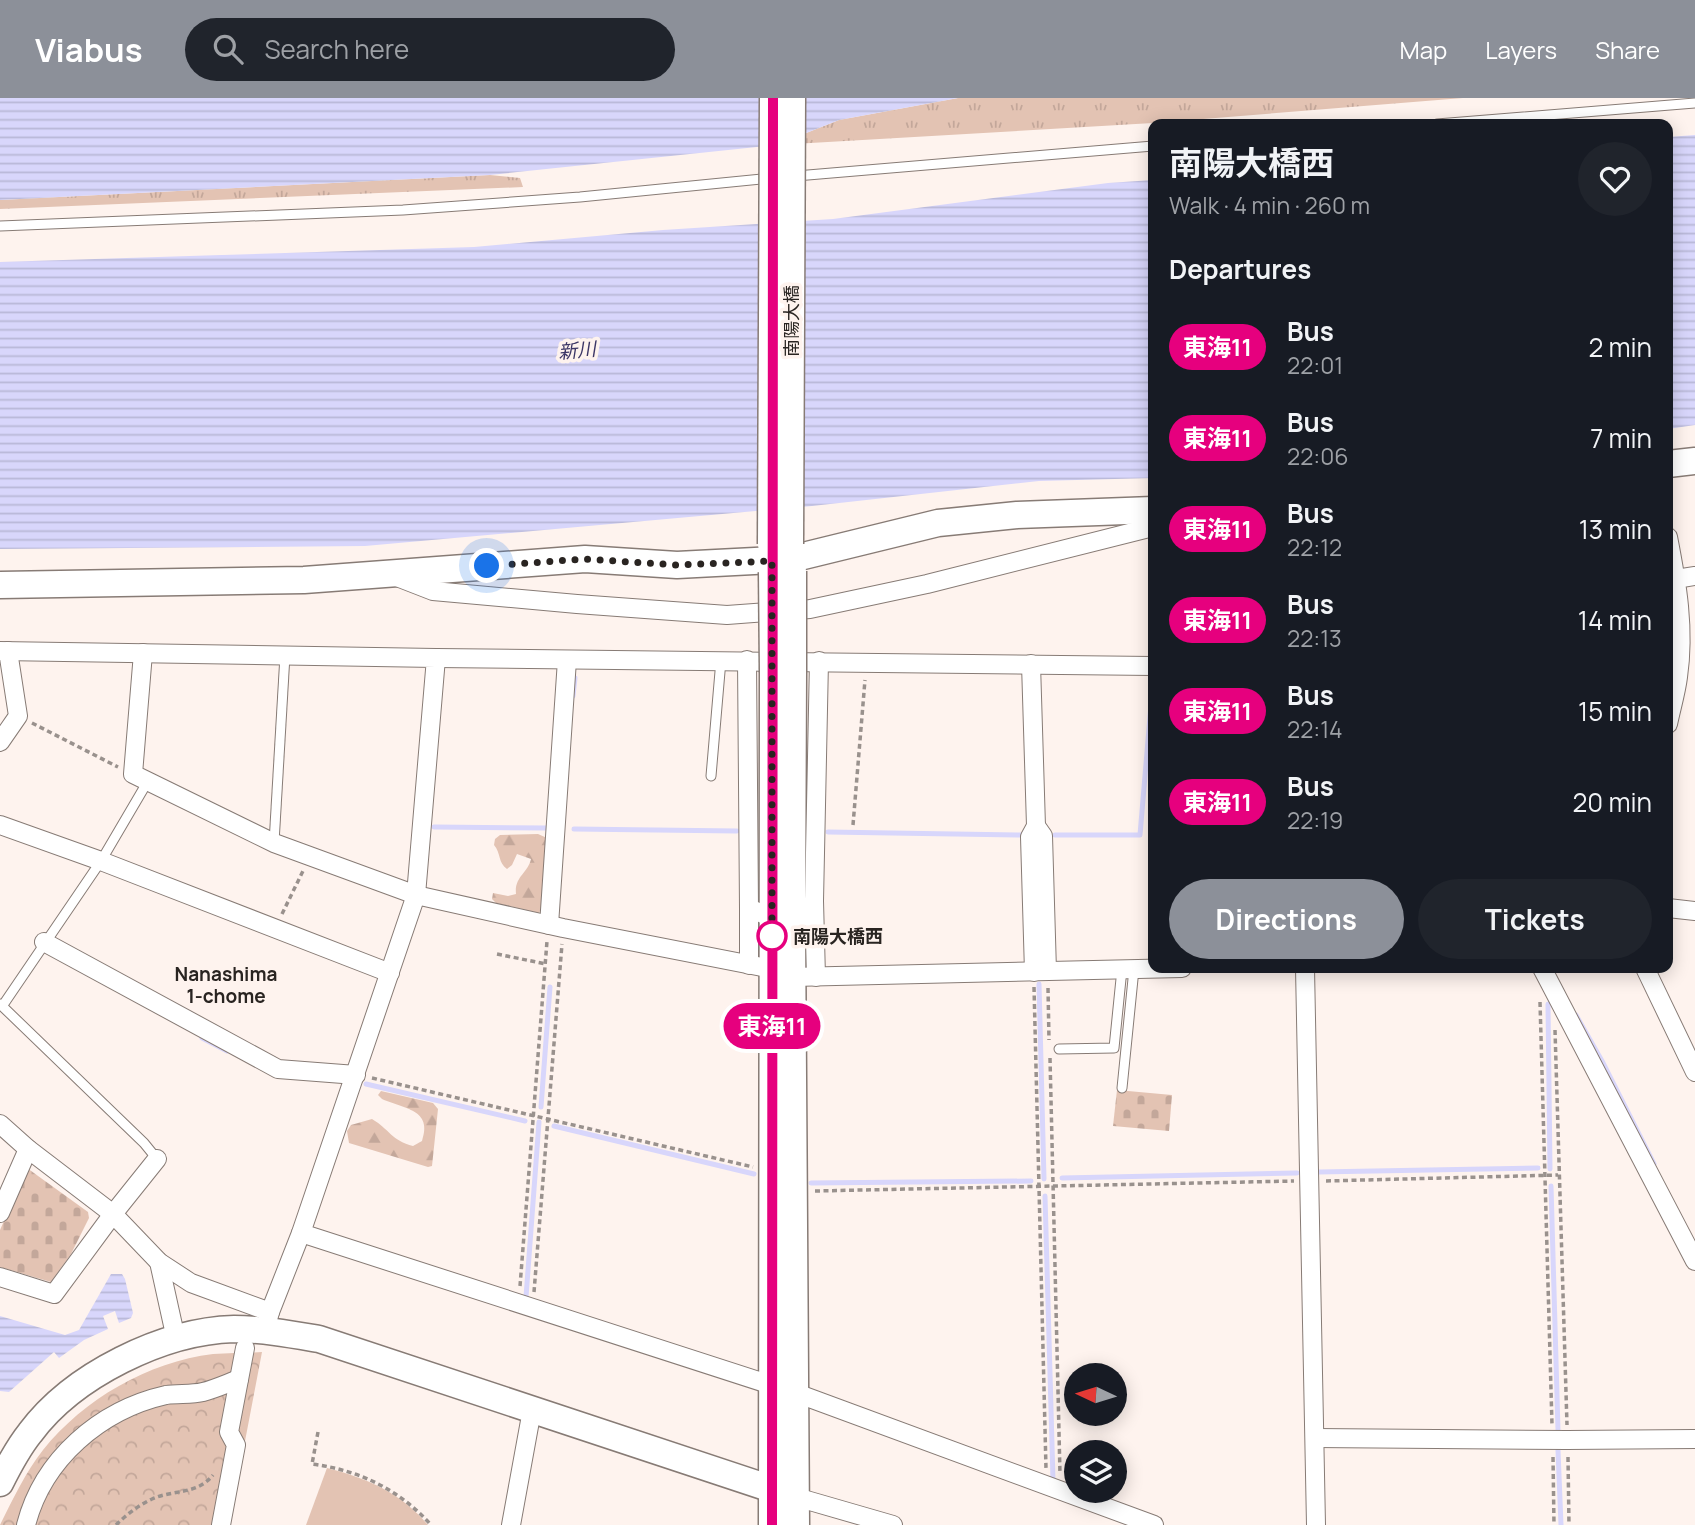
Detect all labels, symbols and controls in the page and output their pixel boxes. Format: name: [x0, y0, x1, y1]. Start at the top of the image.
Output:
search box: [185, 18, 675, 81]
text: Viabus: [35, 27, 143, 72]
icon: search: [209, 30, 247, 68]
text: Search here: [265, 31, 409, 67]
text: Map: [1400, 33, 1447, 66]
text: Layers: [1485, 33, 1557, 66]
text: Share: [1595, 33, 1660, 66]
text: 南陽大橋西: [1169, 140, 1334, 185]
button: heart: [1578, 142, 1652, 216]
text: Walk · 4 min · 260 m: [1169, 189, 1370, 221]
text: Departures: [1169, 251, 1311, 287]
street label: 南陽大橋: [779, 285, 803, 357]
text: Bus: [1287, 313, 1334, 349]
text: 2 min: [1588, 329, 1652, 365]
text: 東海11: [1183, 330, 1252, 363]
water label: 新川: [557, 335, 599, 365]
text: 22:01: [1287, 349, 1343, 381]
text: Bus: [1287, 404, 1334, 440]
text: 7 min: [1590, 420, 1652, 456]
text: 東海11: [1183, 421, 1252, 454]
text: 22:06: [1287, 440, 1348, 472]
text: Bus: [1287, 495, 1334, 531]
text: 13 min: [1579, 511, 1652, 547]
text: 東海11: [1183, 512, 1252, 545]
text: 22:12: [1287, 531, 1342, 563]
your location: [469, 548, 504, 583]
text: Bus: [1287, 586, 1334, 622]
text: 14 min: [1578, 602, 1652, 638]
text: 東海11: [1183, 603, 1252, 636]
text: 22:13: [1287, 622, 1342, 654]
text: Bus: [1287, 677, 1334, 713]
text: 15 min: [1578, 693, 1652, 729]
text: 東海11: [1183, 694, 1252, 727]
text: 22:14: [1287, 713, 1343, 745]
text: Bus: [1287, 768, 1334, 804]
text: 20 min: [1573, 784, 1652, 820]
text: 東海11: [1183, 785, 1252, 818]
text: 22:19: [1287, 804, 1343, 836]
button: Directions: [1169, 879, 1404, 959]
button: Tickets: [1418, 879, 1652, 959]
marker: 南陽大橋西: [757, 921, 787, 951]
place label: 南陽大橋西: [793, 924, 883, 948]
district label: Nanashima 1-chome: [175, 961, 277, 1009]
line badge: 東海11: [723, 1003, 821, 1049]
text: 東海11: [737, 1009, 807, 1042]
north arrow: [1064, 1363, 1127, 1426]
map controls: [1064, 1363, 1127, 1503]
button: layers: [1064, 1440, 1127, 1503]

